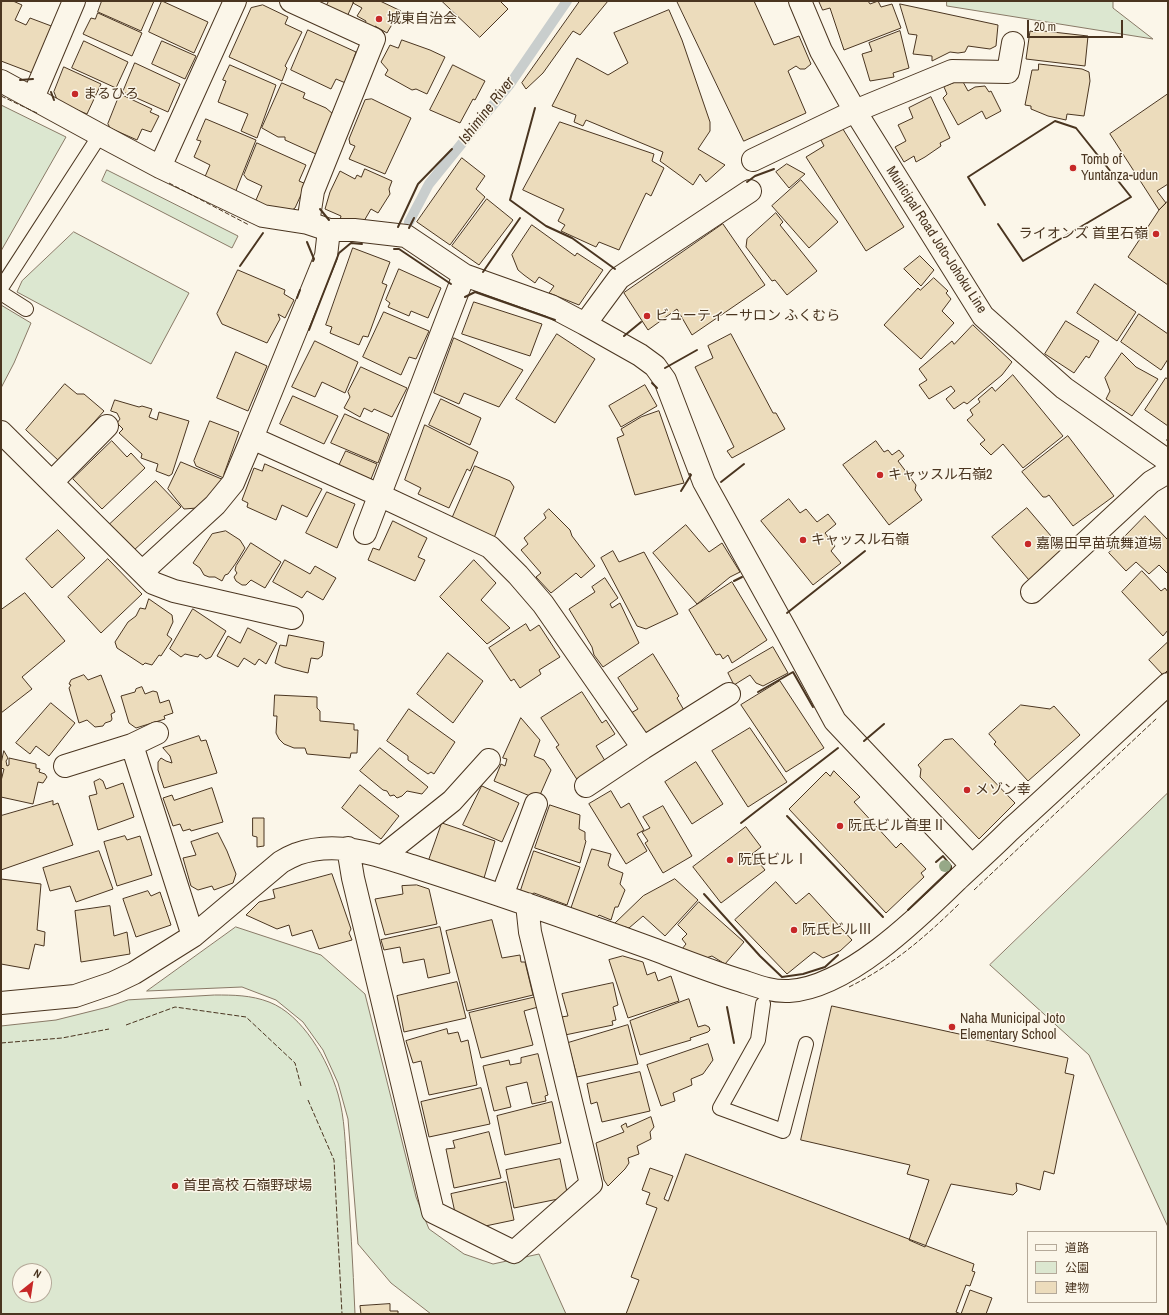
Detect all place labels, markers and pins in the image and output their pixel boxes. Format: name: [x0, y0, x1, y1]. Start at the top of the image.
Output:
place label: 城東自治会: [387, 11, 457, 27]
marker: 城東自治会: [374, 14, 384, 24]
place label: まるひろ: [83, 86, 139, 102]
marker: まるひろ: [70, 89, 80, 99]
place label: Tomb of Yuntanza-udun: [1081, 152, 1158, 184]
marker: Tomb of Yuntanza-udun: [1068, 163, 1078, 173]
place label: ライオンズ 首里石嶺: [1019, 226, 1148, 242]
marker: ライオンズ 首里石嶺: [1151, 229, 1161, 239]
place label: ビューティーサロン ふくむら: [655, 308, 840, 324]
marker: ビューティーサロン ふくむら: [642, 311, 652, 321]
place label: キャッスル石嶺2: [888, 467, 992, 483]
marker: キャッスル石嶺2: [875, 470, 885, 480]
place label: キャッスル石嶺: [811, 532, 909, 548]
marker: キャッスル石嶺: [798, 535, 808, 545]
place label: 嘉陽田早苗琉舞道場: [1036, 536, 1162, 552]
marker: 嘉陽田早苗琉舞道場: [1023, 539, 1033, 549]
place label: メゾン幸: [975, 782, 1031, 798]
marker: メゾン幸: [962, 785, 972, 795]
place label: 阮氏ビル首里Ⅱ: [848, 818, 946, 834]
marker: 阮氏ビル首里Ⅱ: [835, 821, 845, 831]
place label: 阮氏ビルⅠ: [738, 852, 808, 868]
marker: 阮氏ビルⅠ: [725, 855, 735, 865]
place label: 阮氏ビルⅢ: [802, 922, 872, 938]
marker: 阮氏ビルⅢ: [789, 925, 799, 935]
place label: Naha Municipal Joto Elementary School: [960, 1011, 1065, 1044]
marker: Naha Municipal Joto Elementary School: [947, 1022, 957, 1032]
place label: 首里高校 石嶺野球場: [183, 1178, 312, 1194]
marker: 首里高校 石嶺野球場: [170, 1181, 180, 1191]

